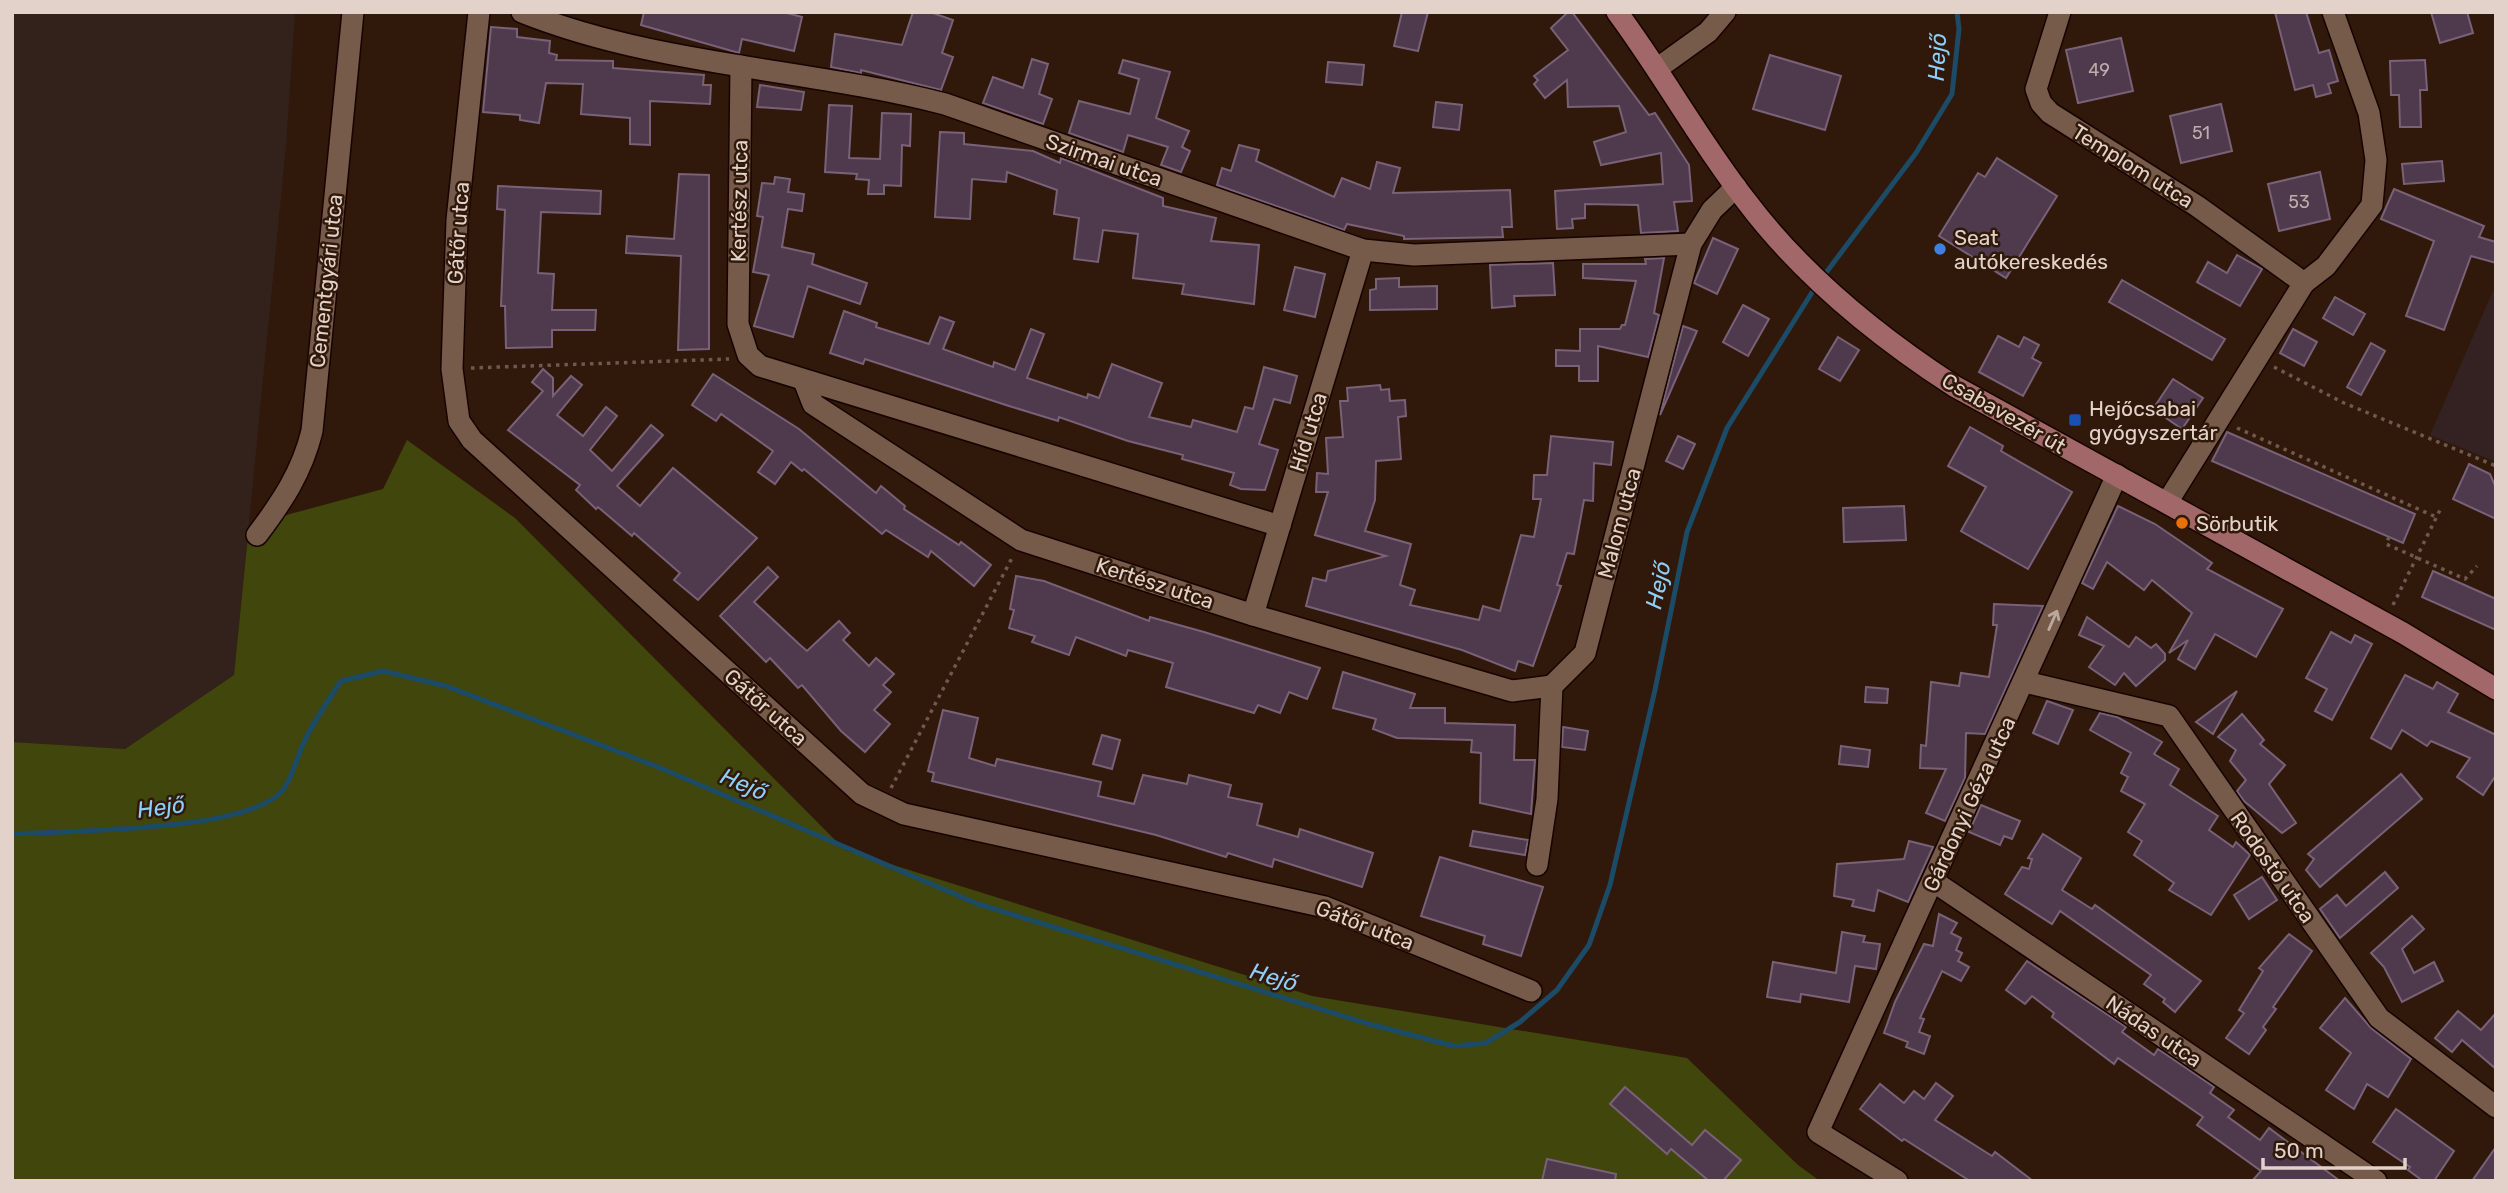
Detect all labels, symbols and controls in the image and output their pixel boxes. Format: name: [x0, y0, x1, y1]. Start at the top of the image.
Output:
water label: Hejő: [1922, 31, 1952, 82]
house number: 49: [2088, 59, 2110, 81]
street label: Templom utca: [2068, 119, 2198, 213]
house number: 51: [2192, 122, 2210, 144]
street label: Szirmai utca: [1043, 128, 1165, 192]
street label: Kertész utca: [725, 140, 753, 262]
street label: Gátőr utca: [442, 181, 474, 285]
house number: 53: [2288, 191, 2310, 213]
street label: Cementgyári utca: [304, 193, 348, 369]
place label: Seat autókereskedés: [1954, 225, 2108, 274]
marker: Seat autókereskedés: [1932, 241, 1948, 257]
street label: Csabavezér út: [1938, 367, 2070, 459]
street label: Híd utca: [1284, 389, 1332, 475]
place label: Hejőcsabai gyógyszertár: [2089, 396, 2217, 445]
marker: Hejőcsabai gyógyszertár: [2067, 412, 2083, 428]
street label: Malom utca: [1592, 465, 1646, 581]
place label: Sörbutik: [2196, 511, 2279, 536]
marker: Sörbutik: [2174, 515, 2190, 531]
street label: Kertész utca: [1093, 552, 1217, 614]
water label: Hejő: [1639, 558, 1677, 612]
one-way arrow: [2047, 610, 2060, 631]
street label: Gátőr utca: [719, 663, 813, 751]
street label: Gárdonyi Géza utca: [1918, 713, 2020, 895]
water label: Hejő: [716, 762, 772, 807]
water label: Hejő: [135, 790, 188, 824]
street label: Rodostó utca: [2225, 806, 2321, 928]
street label: Gátőr utca: [1313, 895, 1417, 955]
water label: Hejő: [1247, 957, 1302, 998]
street label: Nádas utca: [2101, 990, 2207, 1072]
scale bar: [2263, 1126, 2405, 1170]
text: 50 m: [2274, 1138, 2324, 1163]

